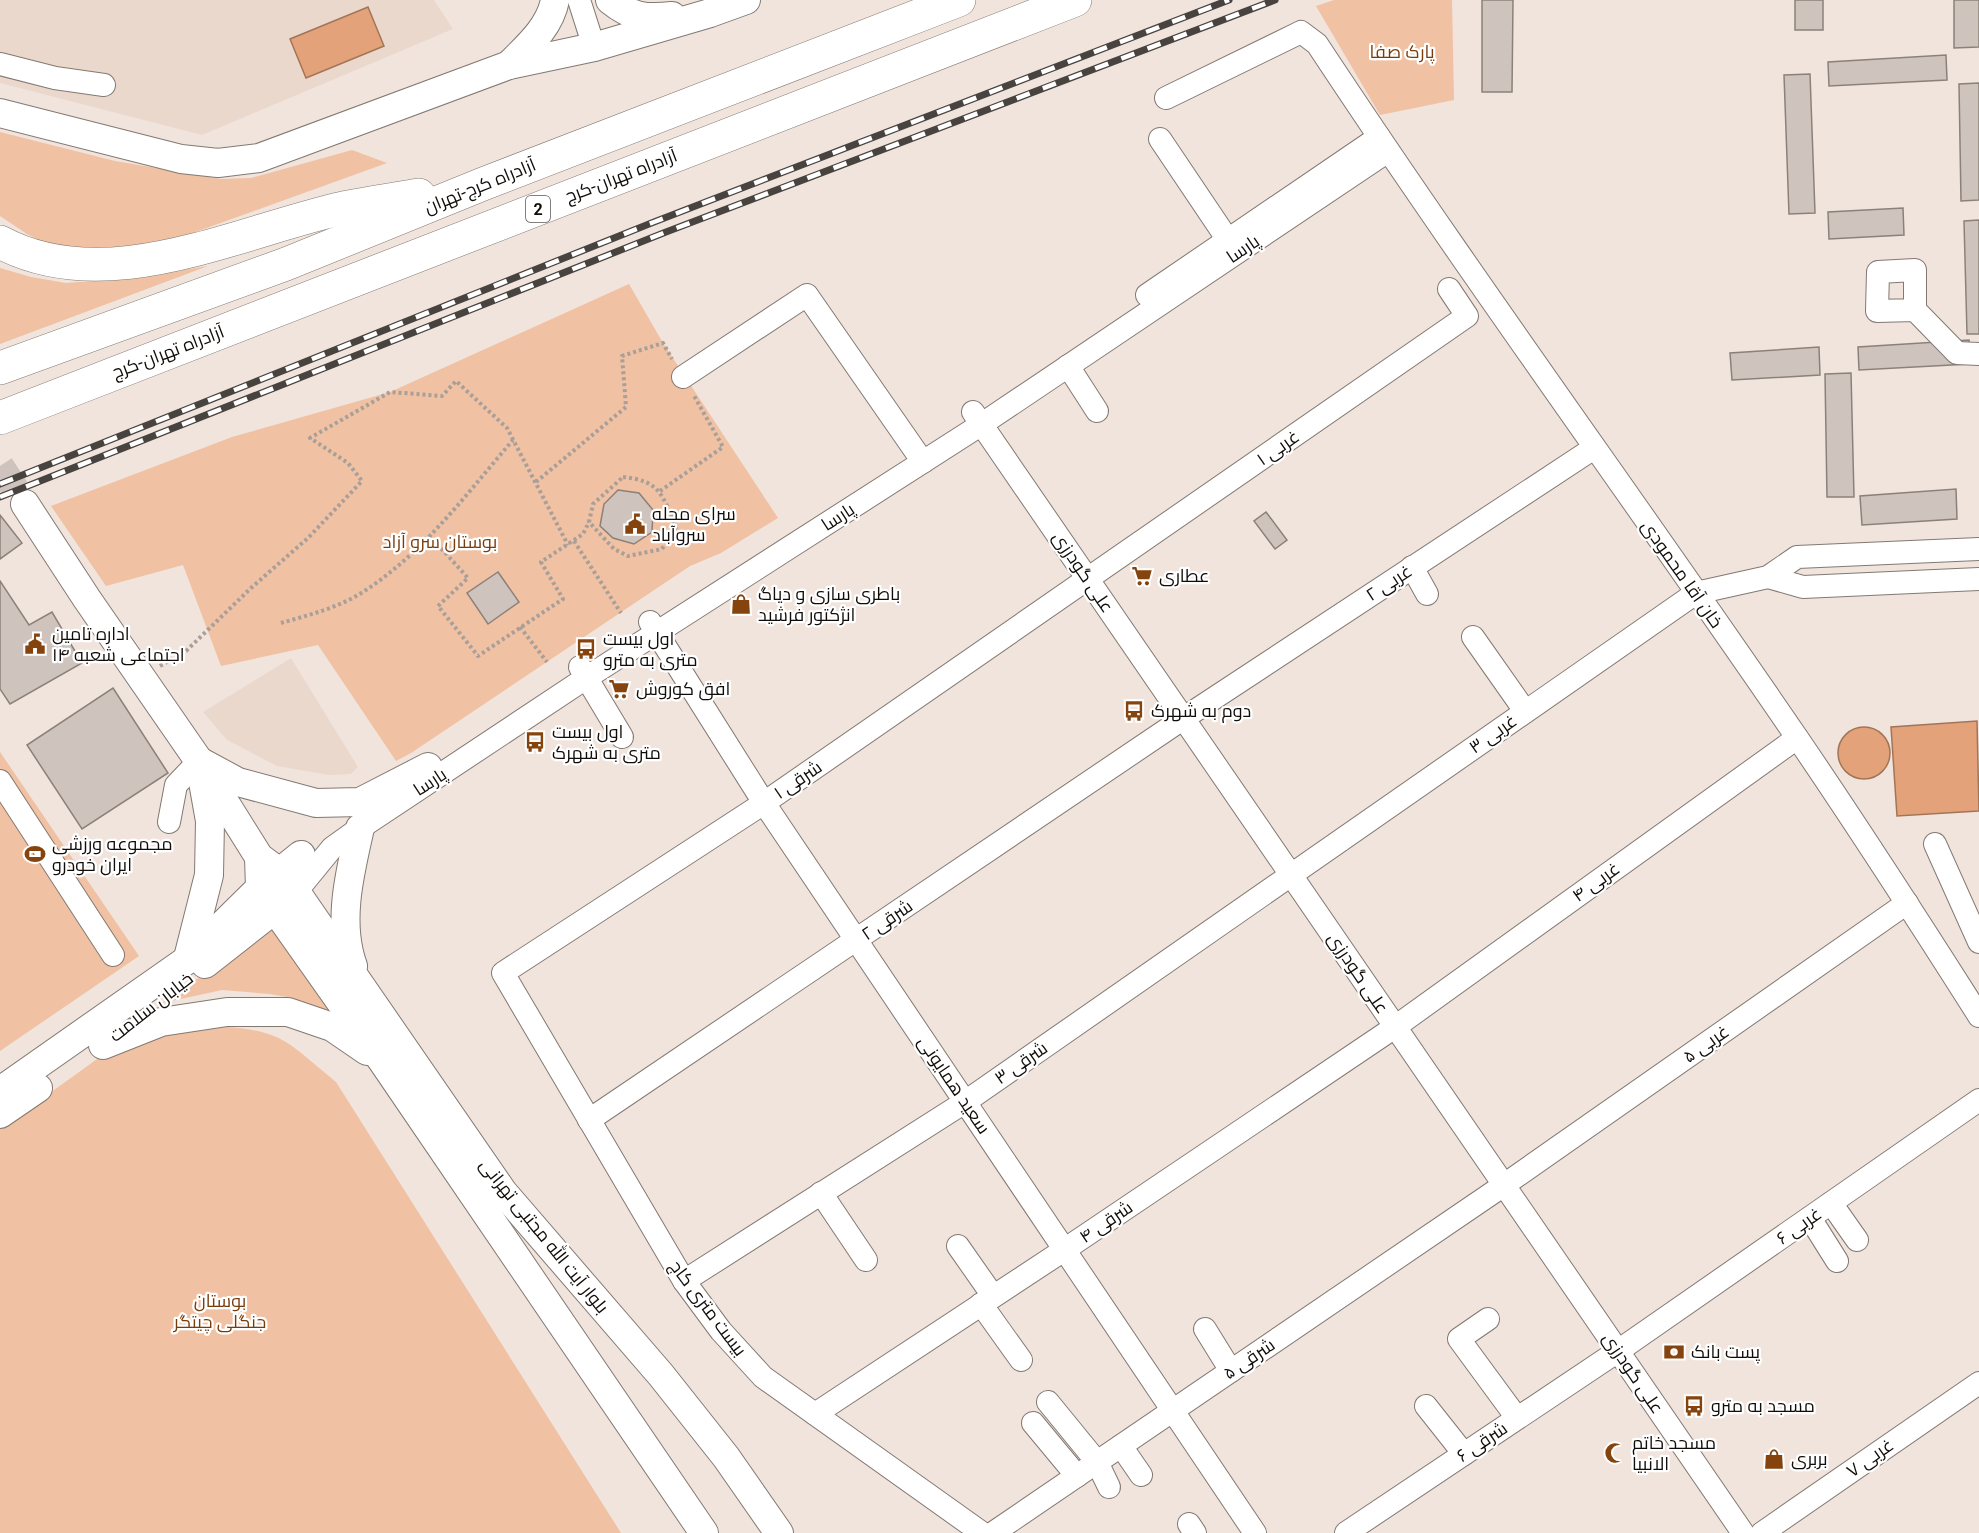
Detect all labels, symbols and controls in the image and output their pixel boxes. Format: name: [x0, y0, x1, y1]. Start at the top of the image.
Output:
park label: پارک صفا: [1370, 41, 1435, 64]
street label: آزادراه تهران-کرج: [562, 144, 681, 208]
street label: آزادراه کرج-تهران: [421, 154, 540, 219]
road number: 2: [526, 196, 550, 222]
street label: پارسا: [1222, 230, 1264, 269]
street label: آزادراه تهران-کرج: [109, 320, 228, 384]
street label: ۱ غربی: [1253, 426, 1303, 470]
street label: پارسا: [817, 498, 859, 537]
place label: سرای محله سروآباد: [652, 503, 736, 546]
public building icon: سرای محله سروآباد: [623, 512, 647, 536]
street label: خان آقا محمودی: [1637, 516, 1727, 632]
street label: علی گودرزی: [1048, 527, 1118, 617]
park label: بوستان سرو آزاد: [383, 531, 497, 553]
street label: ۲ غربی: [1362, 560, 1416, 606]
supermarket icon: عطاری: [1130, 564, 1154, 588]
place label: عطاری: [1159, 565, 1209, 587]
place label: باطری سازی و دیاگ انژکتور فرشید: [758, 583, 900, 626]
shop icon: باطری سازی و دیاگ انژکتور فرشید: [729, 592, 753, 616]
place label: اداره تامین اجتماعی شعبه ۱۴: [52, 623, 185, 666]
place label: اول بیست متری به مترو: [603, 628, 698, 671]
public building icon: اداره تامین اجتماعی شعبه ۱۴: [23, 632, 47, 656]
bus stop icon: اول بیست متری به مترو: [574, 637, 598, 661]
supermarket icon: افق کوروش: [607, 677, 631, 701]
place label: افق کوروش: [636, 678, 730, 701]
bus stop icon: دوم به شهرک: [1122, 699, 1146, 723]
place label: دوم به شهرک: [1151, 700, 1251, 723]
street label: ۳ غربی: [1465, 710, 1521, 758]
place label: اول بیست متری به شهرک: [552, 721, 661, 764]
bus stop icon: اول بیست متری به شهرک: [523, 730, 547, 754]
street label: ۱ شرقی: [770, 756, 826, 804]
street label: پارسا: [409, 763, 451, 802]
place label: مجموعه ورزشی ایران خودرو: [52, 833, 173, 876]
sports icon: مجموعه ورزشی ایران خودرو: [23, 842, 47, 866]
street label: ۴ غربی: [1568, 857, 1624, 907]
street label: ۲ شرقی: [857, 895, 917, 945]
street label: علی گودرزی: [1323, 928, 1393, 1018]
street label: خیابان سلامت: [105, 967, 197, 1047]
street label: ۵ غربی: [1679, 1020, 1733, 1068]
street label: سعید همایونی: [913, 1032, 995, 1138]
street label: ۳ شرقی: [990, 1037, 1052, 1089]
street label: بلوار آیت الله مجتبی تهرانی: [475, 1153, 614, 1318]
street label: ۴ شرقی: [1075, 1196, 1137, 1248]
street label: ۶ غربی: [1772, 1203, 1826, 1249]
street label: بیست متری کاج: [664, 1256, 751, 1361]
park label: بوستان جنگلی چیتگر: [173, 1290, 266, 1334]
street label: علی گودرزی: [1598, 1328, 1668, 1418]
street label: ۵ شرقی: [1219, 1334, 1279, 1384]
bank icon: پست بانک: [1662, 1340, 1686, 1364]
place label: پست بانک: [1691, 1341, 1760, 1364]
bus stop icon: مسجد به مترو: [1682, 1394, 1706, 1418]
place label: مسجد به مترو: [1711, 1395, 1815, 1417]
street label: ۶ شرقی: [1452, 1417, 1512, 1467]
place label: مسجد خاتم الانبیا: [1632, 1432, 1716, 1474]
street label: ۷ غربی: [1842, 1434, 1898, 1482]
mosque icon: مسجد خاتم الانبیا: [1603, 1441, 1627, 1465]
shop icon: بربری: [1762, 1447, 1786, 1471]
place label: بربری: [1791, 1448, 1828, 1470]

